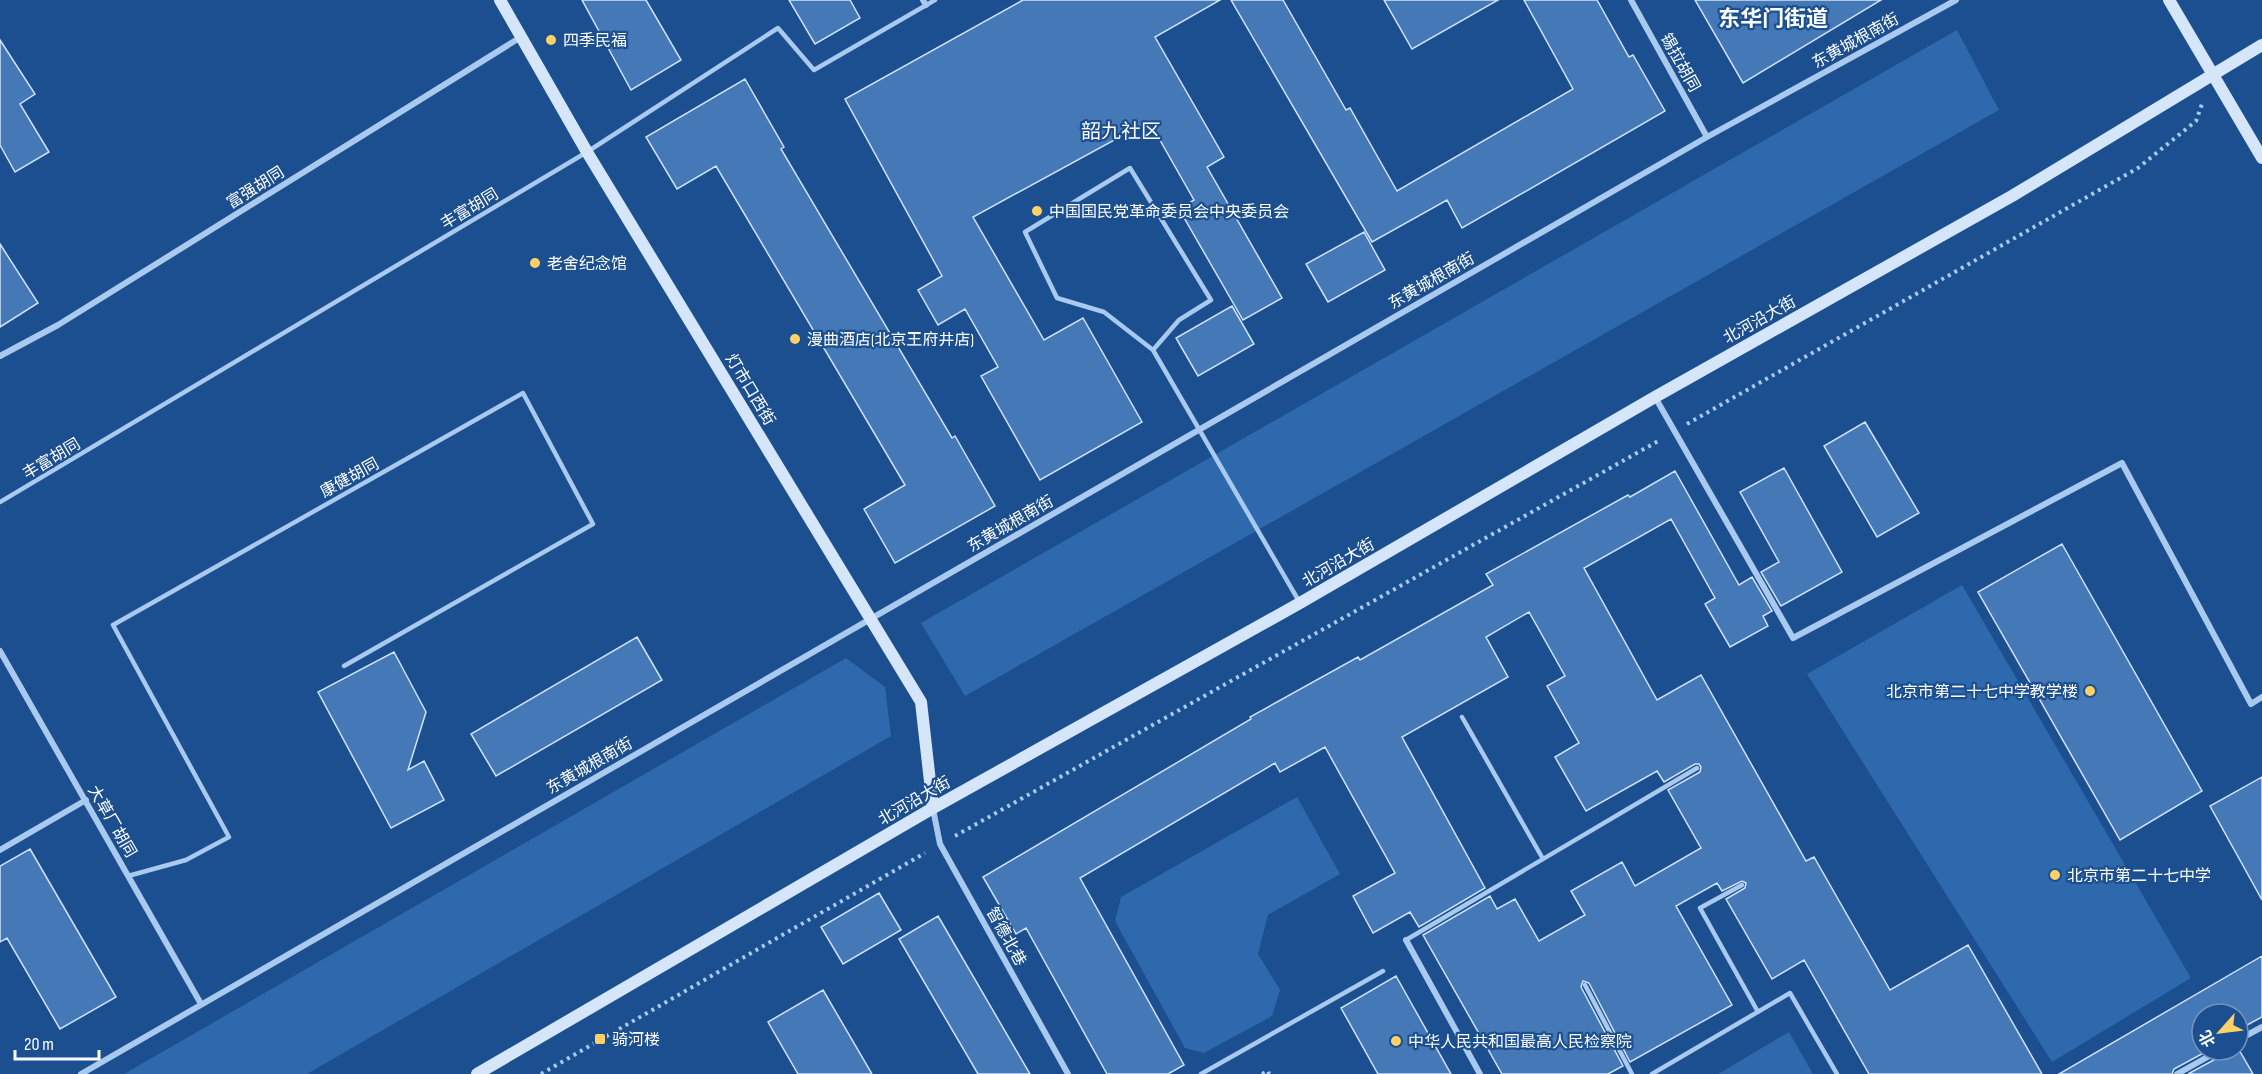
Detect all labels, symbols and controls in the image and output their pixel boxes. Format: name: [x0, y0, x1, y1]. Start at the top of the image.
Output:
district label: 东华门街道: [1718, 6, 1828, 33]
street label: 东黄城根南街: [1809, 10, 1902, 73]
street label: 锡拉胡同: [1656, 30, 1704, 95]
place label: 四季民福: [563, 32, 627, 51]
marker: 四季民福: [544, 33, 558, 47]
district label: 韶九社区: [1081, 120, 1161, 144]
street label: 富强胡同: [224, 163, 288, 213]
street label: 丰富胡同: [437, 185, 502, 234]
place label: 中国国民党革命委员会中央委员会: [1049, 203, 1289, 222]
marker: 中国国民党革命委员会中央委员会: [1030, 204, 1044, 218]
street label: 东黄城根南街: [1385, 249, 1478, 314]
place label: 老舍纪念馆: [547, 255, 627, 274]
marker: 老舍纪念馆: [528, 256, 542, 270]
street label: 北河沿大街: [1720, 293, 1799, 348]
place label: 漫曲酒店(北京王府井店): [807, 331, 974, 350]
marker: 漫曲酒店(北京王府井店): [788, 332, 802, 346]
street label: 灯市口西街: [721, 351, 778, 429]
street label: 丰富胡同: [19, 435, 84, 484]
street label: 康健胡同: [317, 454, 382, 502]
street label: 东黄城根南街: [964, 492, 1057, 557]
street label: 北河沿大街: [1299, 535, 1378, 592]
place label: 北京市第二十七中学教学楼: [1886, 683, 2078, 702]
marker: 北京市第二十七中学教学楼: [2083, 684, 2097, 698]
street label: 东黄城根南街: [543, 734, 636, 799]
street label: 北河沿大街: [875, 773, 954, 830]
street label: 大草厂胡同: [83, 782, 140, 861]
place label: 北京市第二十七中学: [2067, 867, 2211, 886]
marker: 北京市第二十七中学: [2048, 868, 2062, 882]
street label: 智德北巷: [982, 904, 1030, 969]
north arrow: [2190, 1002, 2250, 1062]
scale bar: [15, 1023, 99, 1061]
text: 北: [2196, 1027, 2220, 1050]
place label: 骑河楼: [612, 1031, 660, 1050]
marker: 骑河楼: [593, 1032, 607, 1046]
place label: 中华人民共和国最高人民检察院: [1408, 1033, 1632, 1052]
text: 20 m: [24, 1034, 54, 1055]
marker: 中华人民共和国最高人民检察院: [1389, 1034, 1403, 1048]

